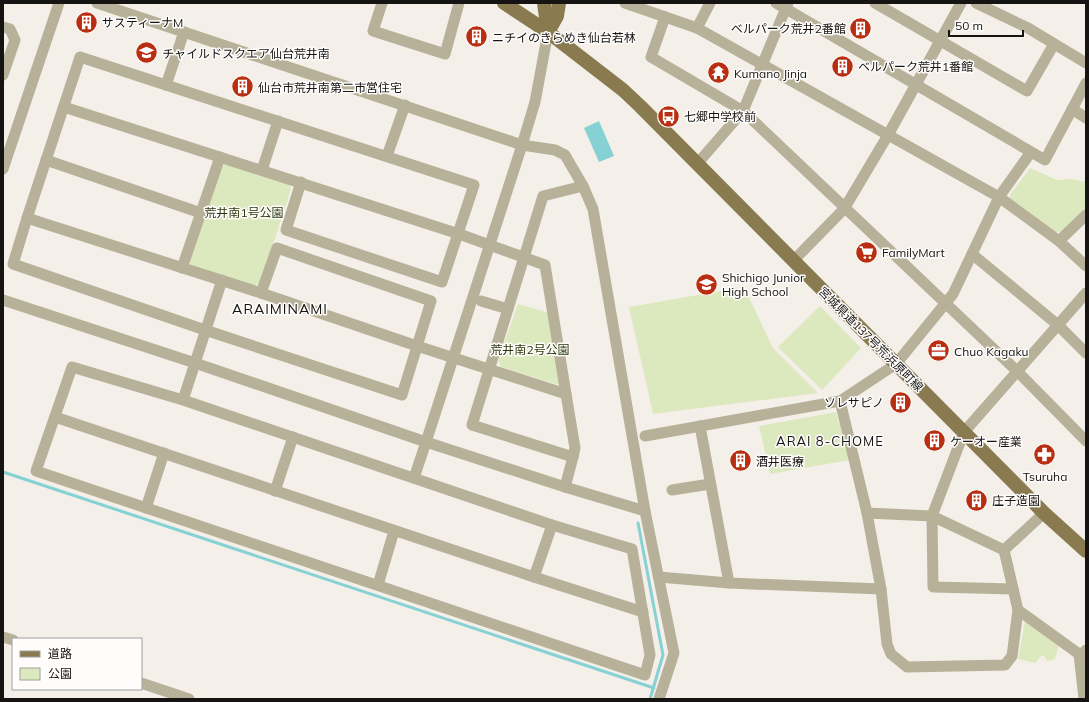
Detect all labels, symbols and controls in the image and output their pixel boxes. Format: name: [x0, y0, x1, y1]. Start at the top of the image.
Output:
building icon: サスティーナM: [73, 9, 99, 35]
scale bar: [949, 12, 1023, 38]
place label: サスティーナM: [102, 15, 183, 30]
building icon: ベルパーク荒井2番館: [848, 15, 874, 41]
text: 50 m: [955, 18, 983, 33]
place label: ベルパーク荒井2番館: [731, 21, 846, 36]
building icon: ニチイのきらめき仙台若林: [464, 24, 490, 50]
place label: ニチイのきらめき仙台若林: [492, 30, 636, 45]
school or university icon: チャイルドスクエア仙台荒井南: [133, 40, 159, 66]
place label: チャイルドスクエア仙台荒井南: [162, 46, 330, 61]
building icon: ベルパーク荒井1番館: [829, 53, 855, 79]
place label: ベルパーク荒井1番館: [858, 59, 973, 74]
temple icon: Kumano Jinja: [705, 60, 731, 86]
place label: Kumano Jinja: [734, 66, 807, 81]
building icon: 仙台市荒井南第二市営住宅: [230, 74, 256, 100]
place label: 仙台市荒井南第二市営住宅: [258, 80, 402, 95]
bus stop icon: 七郷中学校前: [655, 103, 681, 129]
place label: 七郷中学校前: [684, 109, 756, 124]
park label: 荒井南1号公園: [204, 205, 284, 220]
supermarket icon: FamilyMart: [854, 239, 880, 265]
place label: FamilyMart: [882, 245, 945, 260]
place label: Shichigo Junior High School: [722, 270, 805, 299]
school or university icon: Shichigo Junior High School: [694, 271, 720, 297]
street label: 宮城県道137号荒浜原町線: [816, 284, 926, 394]
district label: ARAIMINAMI: [232, 300, 328, 318]
office icon: Chuo Kagaku: [926, 338, 952, 364]
park label: 荒井南2号公園: [490, 342, 570, 357]
place label: Chuo Kagaku: [954, 344, 1029, 359]
building icon: ソレサピノ: [887, 389, 913, 415]
place label: ソレサピノ: [824, 395, 884, 410]
building icon: ケーオー産業: [922, 428, 948, 454]
district label: ARAI 8-CHOME: [776, 433, 884, 449]
place label: ケーオー産業: [950, 434, 1022, 449]
pharmacy icon: Tsuruha: [1032, 442, 1058, 468]
building icon: 酒井医療: [728, 448, 754, 474]
place label: 酒井医療: [756, 454, 804, 469]
place label: Tsuruha: [1023, 469, 1067, 484]
building icon: 庄子造園: [964, 487, 990, 513]
place label: 庄子造園: [992, 493, 1040, 508]
legend: [12, 638, 142, 690]
text: 道路: [48, 646, 72, 661]
text: 公園: [48, 666, 72, 681]

